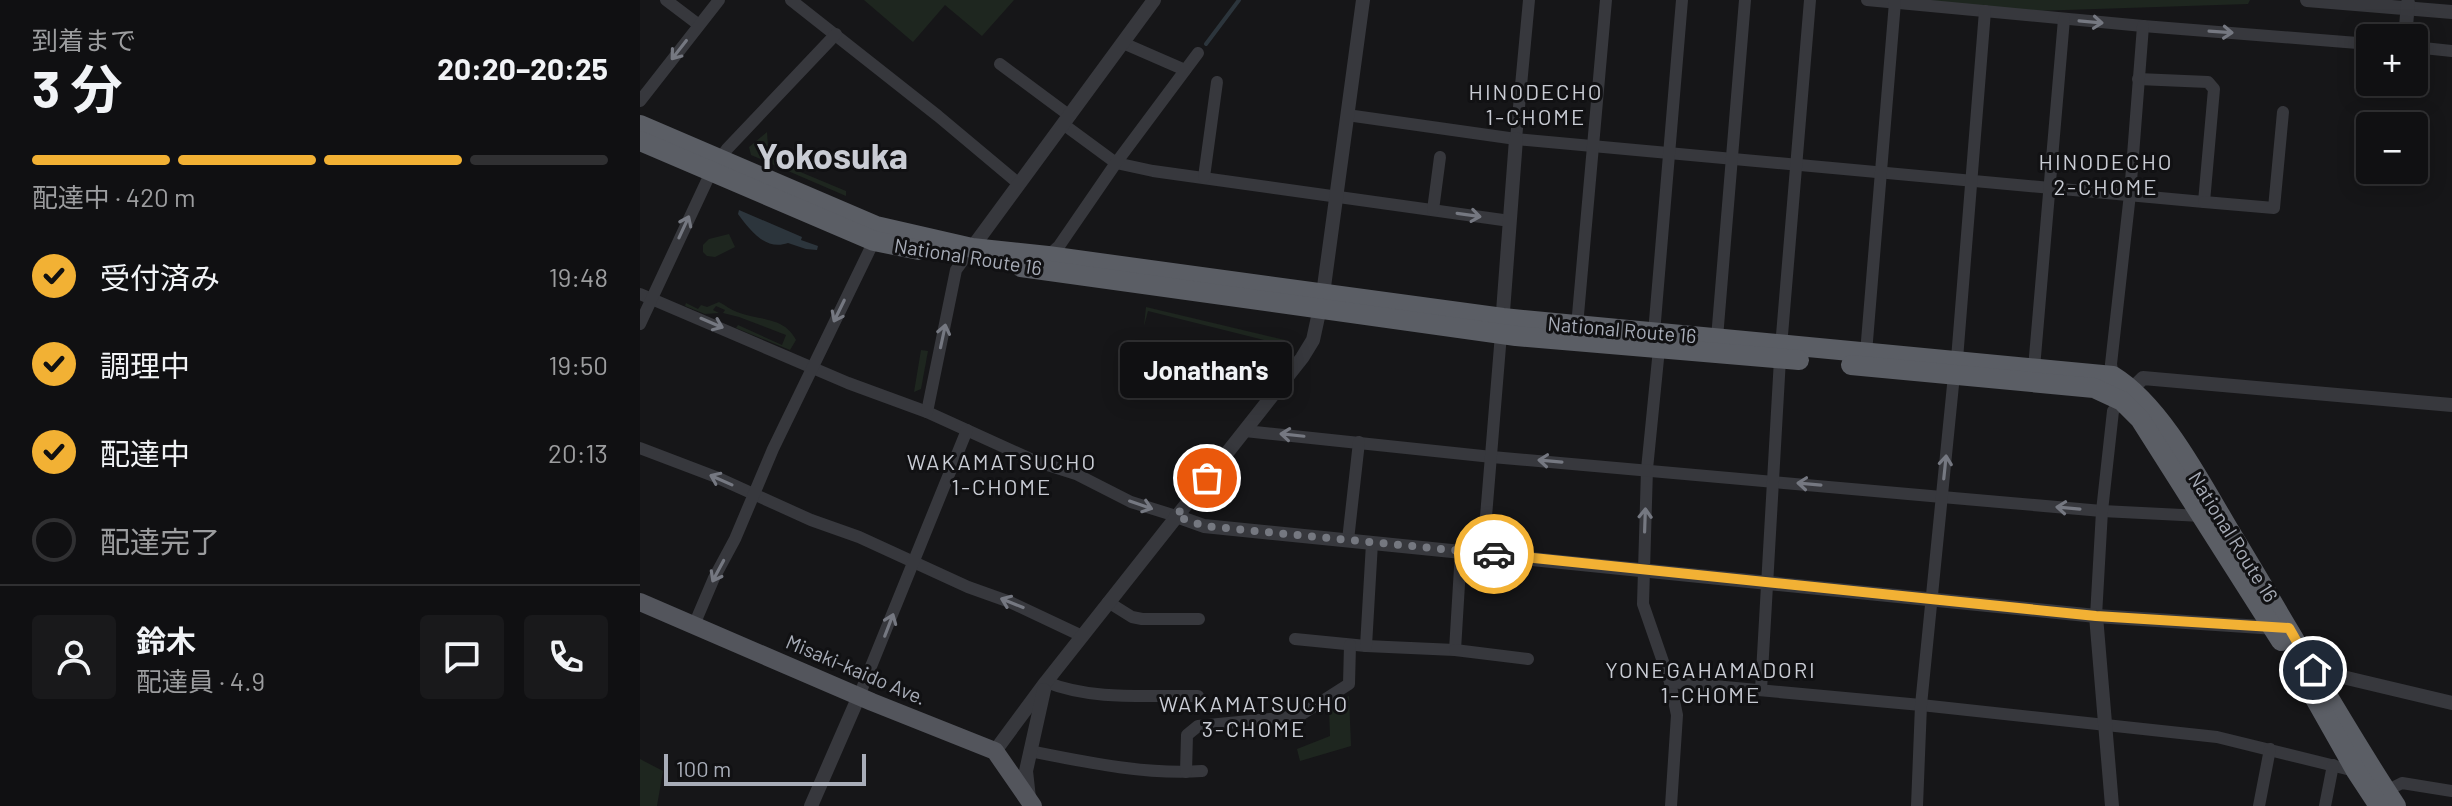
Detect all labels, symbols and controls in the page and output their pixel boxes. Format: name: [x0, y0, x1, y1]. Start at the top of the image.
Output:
one-way arrow: [2077, 14, 2104, 29]
text: 到着まで: [32, 24, 136, 55]
map controls: [2356, 24, 2428, 184]
button: +: [2356, 24, 2428, 96]
one-way arrow: [2207, 25, 2234, 40]
one-way arrow: [671, 39, 688, 60]
text: 20:20–20:25: [437, 50, 608, 86]
text: 3 分: [32, 56, 122, 118]
district label: HINODECHO 1-CHOME: [1469, 78, 1603, 129]
button: −: [2356, 112, 2428, 184]
district label: Yokosuka: [756, 133, 908, 176]
district label: HINODECHO 2-CHOME: [2039, 148, 2173, 199]
text: 配達中 · 420 m: [32, 181, 196, 212]
one-way arrow: [1456, 208, 1481, 223]
one-way arrow: [677, 216, 692, 240]
street label: National Route 16: [893, 232, 1044, 280]
icon: check: [32, 254, 76, 298]
text: 受付済み: [100, 259, 220, 295]
text: 19:48: [549, 261, 608, 292]
one-way arrow: [831, 298, 846, 322]
street label: National Route 16: [1547, 311, 1697, 347]
one-way arrow: [699, 317, 724, 332]
one-way arrow: [936, 323, 951, 349]
icon: check: [32, 342, 76, 386]
callout: Jonathan's: [1121, 342, 1293, 398]
text: 調理中: [100, 347, 190, 383]
text: 19:50: [548, 349, 608, 380]
text: Jonathan's: [1143, 354, 1269, 385]
one-way arrow: [1279, 428, 1306, 443]
icon: check: [32, 430, 76, 474]
text: 配達中: [100, 435, 190, 471]
text: 20:13: [548, 437, 608, 468]
pin: [1173, 444, 1241, 512]
district label: WAKAMATSUCHO 1-CHOME: [907, 448, 1097, 499]
one-way arrow: [1537, 454, 1564, 469]
one-way arrow: [1938, 454, 1953, 481]
icon: bag: [1185, 456, 1229, 500]
street label: National Route 16: [2184, 467, 2284, 606]
one-way arrow: [710, 472, 734, 487]
one-way arrow: [1796, 477, 1823, 492]
one-way arrow: [1128, 498, 1153, 513]
one-way arrow: [2055, 500, 2082, 515]
one-way arrow: [1637, 507, 1652, 534]
courier: [1454, 514, 1534, 594]
text: 配達完了: [100, 523, 220, 559]
icon: car: [1472, 532, 1516, 576]
one-way arrow: [709, 559, 725, 583]
one-way arrow: [1000, 595, 1025, 609]
one-way arrow: [883, 613, 897, 637]
button: person: [32, 615, 116, 699]
button: chat: [420, 615, 504, 699]
button: phone: [524, 615, 608, 699]
text: 鈴木: [136, 622, 196, 658]
street label: Misaki-kaido Ave.: [783, 629, 930, 709]
pin: [2279, 636, 2347, 704]
icon: home: [2291, 648, 2335, 692]
district label: YONEGAHAMADORI 1-CHOME: [1605, 656, 1817, 707]
text: 配達員 · 4.9: [136, 665, 265, 696]
district label: WAKAMATSUCHO 3-CHOME: [1159, 690, 1349, 741]
scale bar: [664, 750, 866, 786]
text: 100 m: [676, 755, 731, 781]

